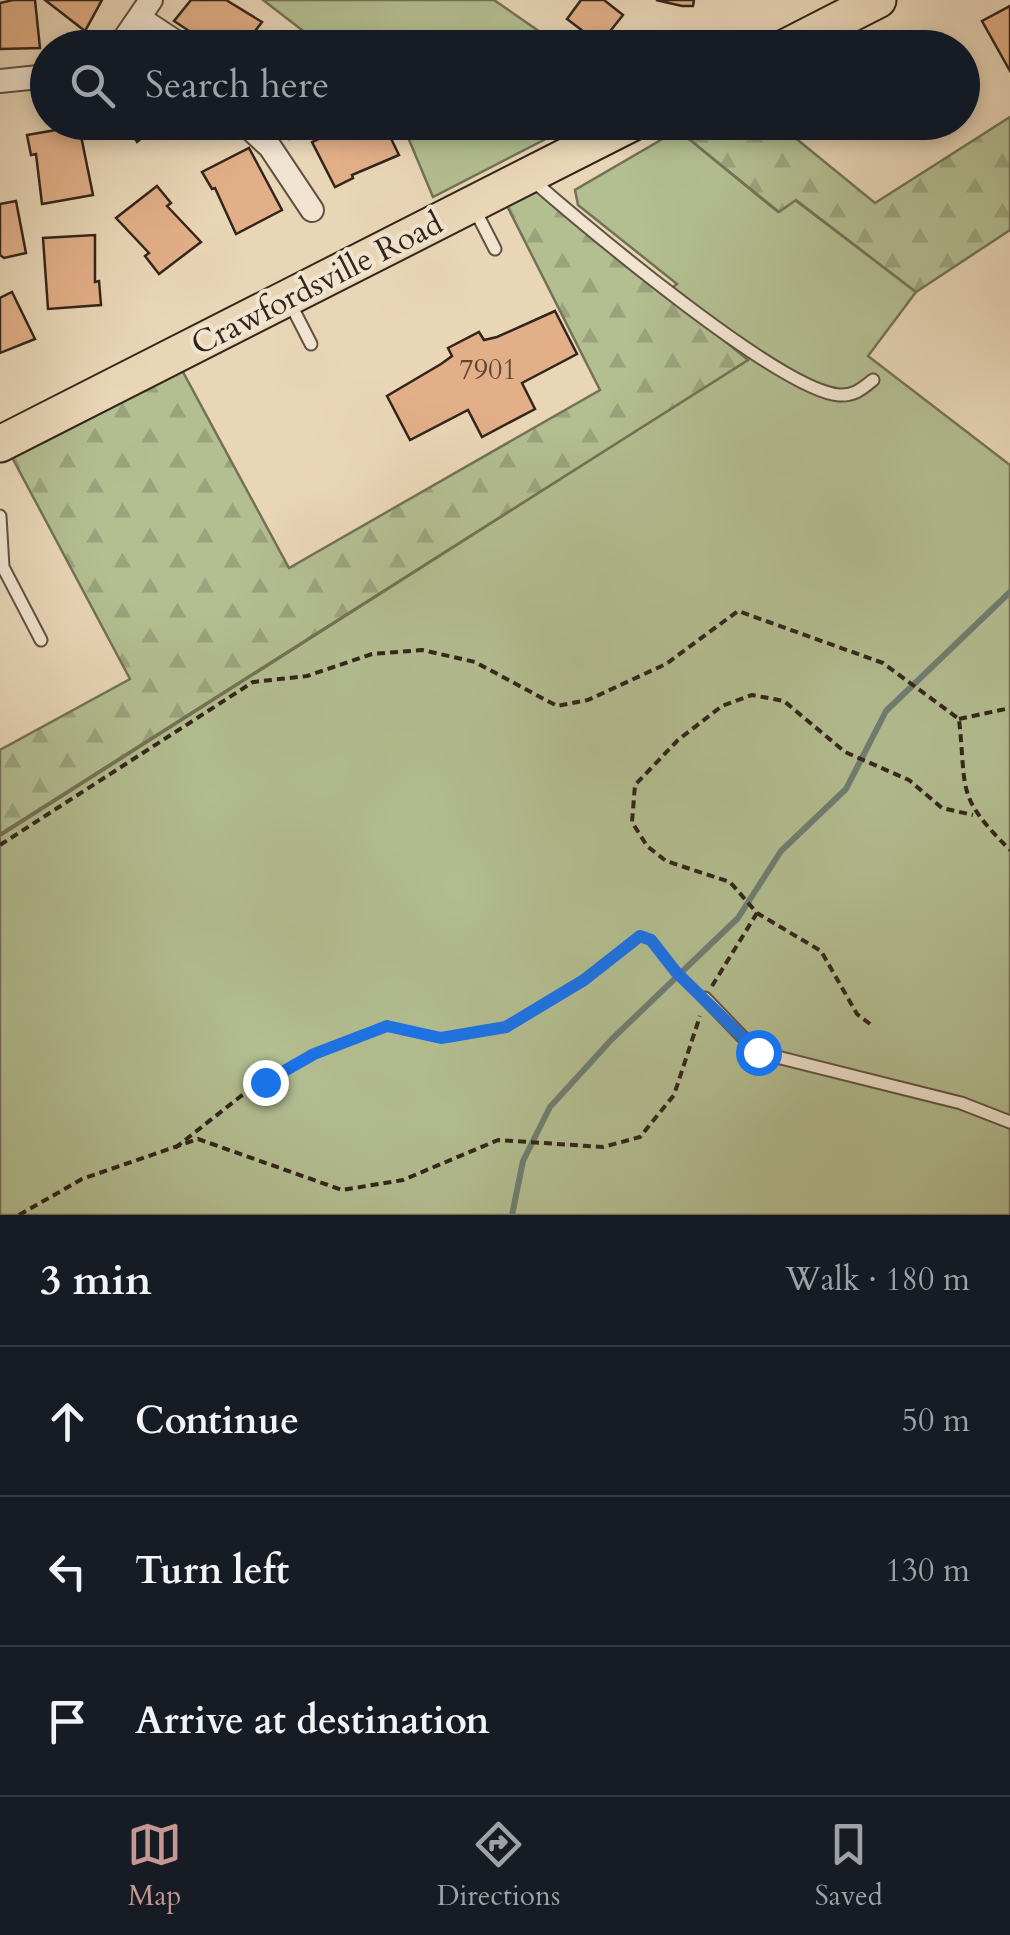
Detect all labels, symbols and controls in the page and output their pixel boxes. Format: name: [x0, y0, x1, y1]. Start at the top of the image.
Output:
search box: [30, 30, 980, 140]
icon: search: [65, 58, 120, 113]
text: Search here: [145, 59, 329, 111]
street label: Crawfordsville Road: [184, 202, 450, 366]
house number: 7901: [459, 351, 517, 389]
route start: [736, 1030, 782, 1076]
route end: [243, 1060, 289, 1106]
text: 3 min: [40, 1252, 152, 1309]
text: Walk · 180 m: [785, 1258, 970, 1302]
icon: ahead: [40, 1394, 95, 1449]
text: Continue: [135, 1395, 299, 1447]
text: 50 m: [902, 1399, 970, 1443]
icon: left: [40, 1544, 95, 1599]
text: Turn left: [135, 1545, 289, 1597]
text: 130 m: [885, 1549, 970, 1593]
icon: arrive: [40, 1694, 95, 1749]
text: Arrive at destination: [135, 1695, 490, 1747]
tab: Map: [127, 1817, 182, 1915]
tab: Directions: [437, 1817, 560, 1915]
tab: Saved: [815, 1817, 883, 1915]

